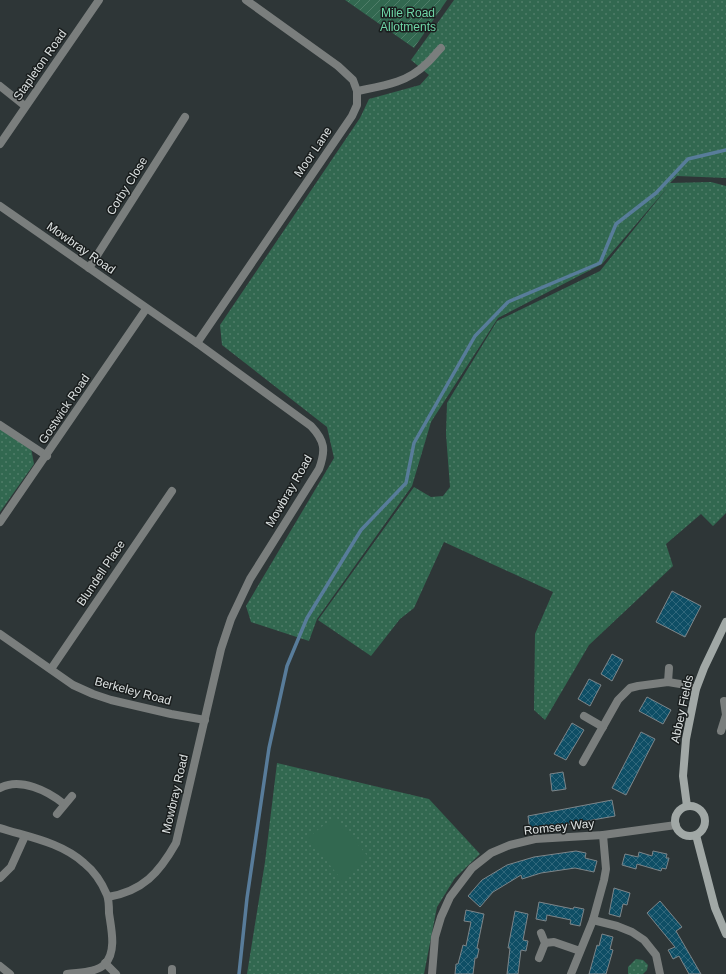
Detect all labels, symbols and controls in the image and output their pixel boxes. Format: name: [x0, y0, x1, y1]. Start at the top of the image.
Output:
park label: Mile Road Allotments: [380, 6, 436, 34]
street label: Stapleton Road: [11, 27, 69, 103]
street label: Moor Lane: [291, 124, 335, 180]
street label: Corby Close: [104, 154, 151, 218]
street label: Mowbray Road: [44, 219, 118, 277]
street label: Gostwick Road: [36, 372, 92, 446]
street label: Mowbray Road: [263, 453, 315, 529]
street label: Blundell Place: [74, 537, 128, 608]
street label: Berkeley Road: [93, 674, 173, 708]
street label: Abbey Fields: [668, 674, 696, 744]
street label: Mowbray Road: [159, 753, 191, 835]
street label: Romsey Way: [523, 816, 595, 838]

